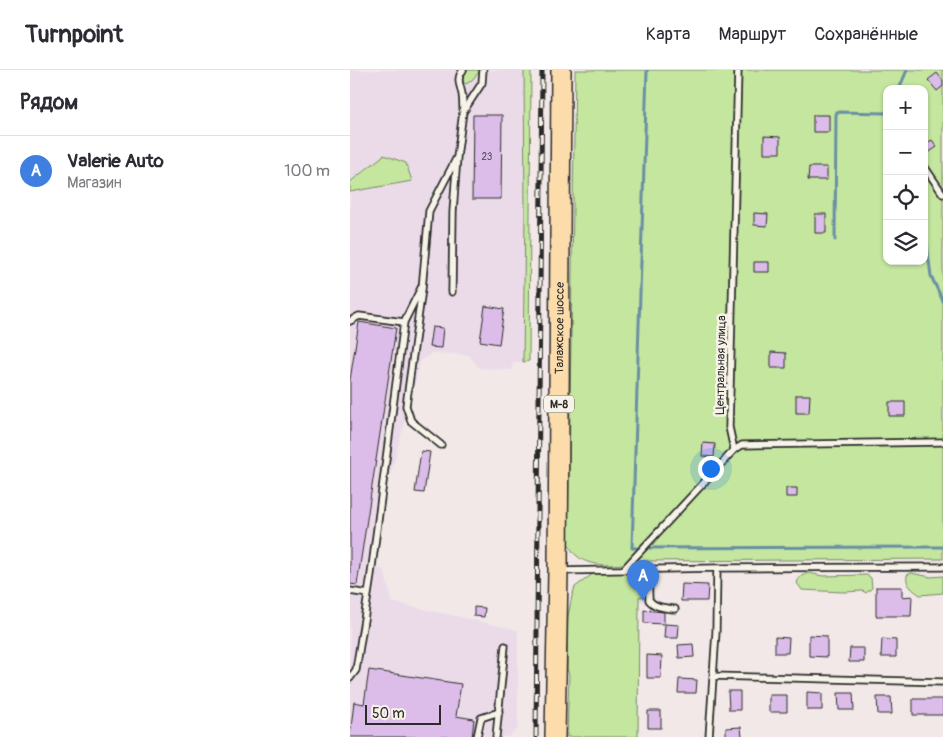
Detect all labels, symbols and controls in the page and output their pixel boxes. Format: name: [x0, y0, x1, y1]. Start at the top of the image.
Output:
text: Turnpoint: [25, 20, 123, 49]
text: Карта: [646, 23, 690, 46]
text: Маршрут: [718, 23, 786, 46]
text: Сохранённые: [814, 23, 918, 46]
map controls: [883, 85, 928, 265]
button: +: [883, 85, 928, 130]
text: Рядом: [20, 89, 78, 116]
button: −: [883, 130, 928, 175]
text: Valerie Auto: [67, 149, 164, 173]
house number: 23: [482, 151, 493, 163]
text: A: [31, 161, 41, 181]
text: 100 m: [284, 161, 330, 181]
text: Магазин: [67, 173, 122, 193]
button: locate: [883, 175, 928, 220]
button: layers: [883, 220, 928, 265]
street label: Талажское шоссе: [552, 282, 567, 374]
street label: Центральная улица: [713, 315, 729, 415]
road number: М-8: [544, 396, 574, 412]
your location: [698, 456, 724, 482]
pin: A: [627, 560, 659, 601]
scale bar: [365, 702, 441, 725]
text: 50 m: [372, 705, 405, 722]

